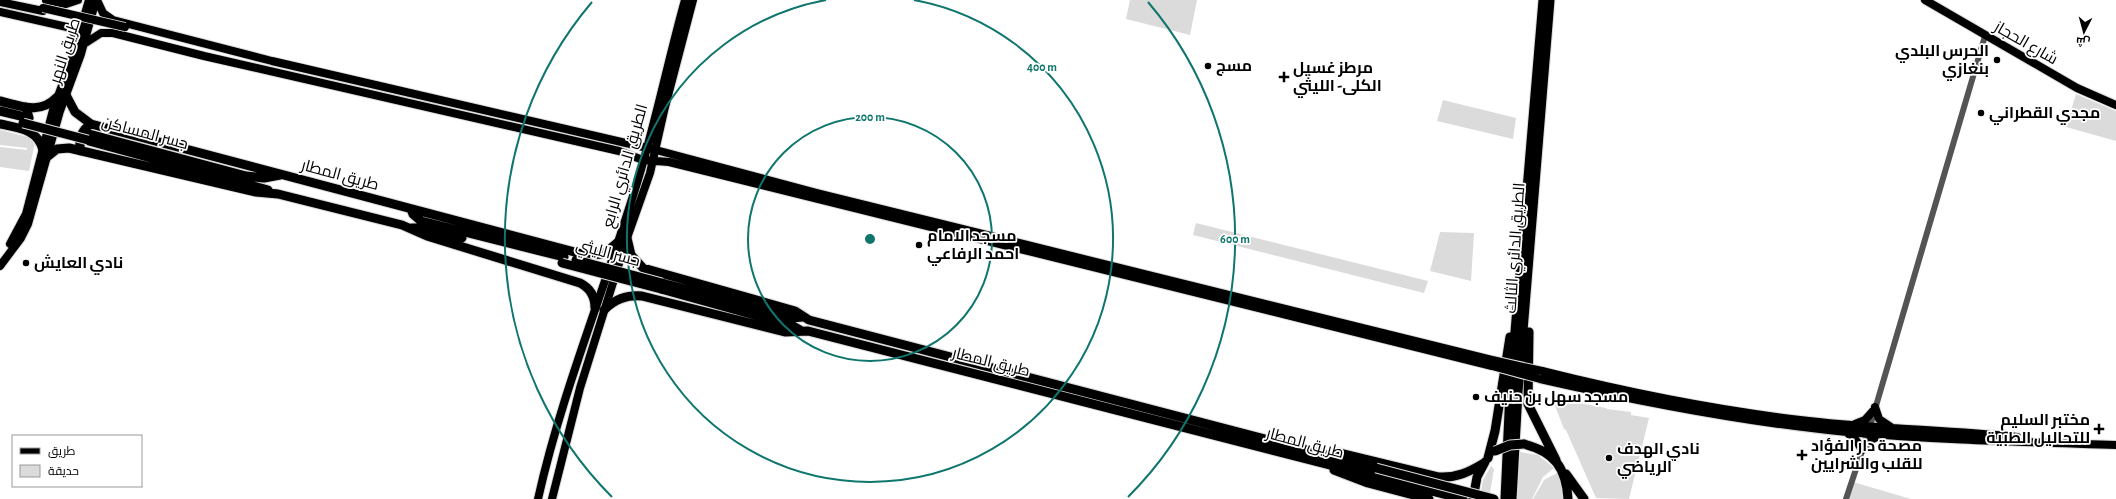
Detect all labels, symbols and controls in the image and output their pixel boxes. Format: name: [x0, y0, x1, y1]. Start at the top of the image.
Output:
north arrow: [2064, 12, 2104, 52]
street label: طريق النهر: [47, 16, 85, 87]
street label: شارع الحجاز: [1989, 17, 2061, 70]
text: ش: [2075, 34, 2091, 48]
place label: الحرس البلدي بنغازي: [1895, 43, 1989, 81]
marker: الحرس البلدي بنغازي: [1992, 55, 2002, 65]
place label: مسج: [1216, 58, 1252, 76]
place label: مرطز غسيل الكلى- الليثي: [1293, 60, 1382, 98]
text: 400 m: [1027, 61, 1057, 73]
marker: مسج: [1203, 61, 1213, 71]
marker: مرطز غسيل الكلى- الليثي: [1278, 71, 1290, 83]
street label: الطريق الدائري الرابع: [600, 102, 655, 231]
place label: مجدي القطراني: [1989, 105, 2100, 125]
marker: مجدي القطراني: [1976, 108, 1986, 118]
text: 200 m: [855, 111, 885, 123]
street label: جسر المساكن: [99, 114, 190, 154]
street label: طريق المطار: [298, 157, 381, 195]
street label: الطريق الدائري الثالث: [1501, 182, 1533, 314]
place label: مسجد الامام احمد الرفاعي: [927, 228, 1019, 266]
centre of rings: [863, 232, 877, 246]
text: 600 m: [1220, 233, 1250, 245]
street label: جسر الليثي: [573, 236, 642, 274]
marker: مسجد الامام احمد الرفاعي: [914, 240, 924, 250]
place label: نادي العايش: [34, 254, 123, 275]
marker: نادي العايش: [21, 258, 31, 268]
street label: طريق المطار: [949, 344, 1032, 381]
place label: مسجد سهل بن حنيف: [1484, 389, 1628, 406]
marker: مسجد سهل بن حنيف: [1471, 392, 1481, 402]
place label: مختبر السليم للتحاليل الطبية: [1986, 412, 2090, 447]
marker: مختبر السليم للتحاليل الطبية: [2093, 423, 2105, 435]
street label: طريق المطار: [1263, 425, 1346, 463]
legend: [12, 435, 142, 487]
place label: مصحة دار الفؤاد للقلب والشرايين: [1811, 438, 1923, 473]
place label: نادي الهدف الرياضي: [1617, 441, 1700, 479]
text: طريق: [48, 445, 76, 458]
marker: مصحة دار الفؤاد للقلب والشرايين: [1796, 449, 1808, 461]
marker: نادي الهدف الرياضي: [1604, 453, 1614, 463]
text: حديقة: [48, 465, 79, 478]

